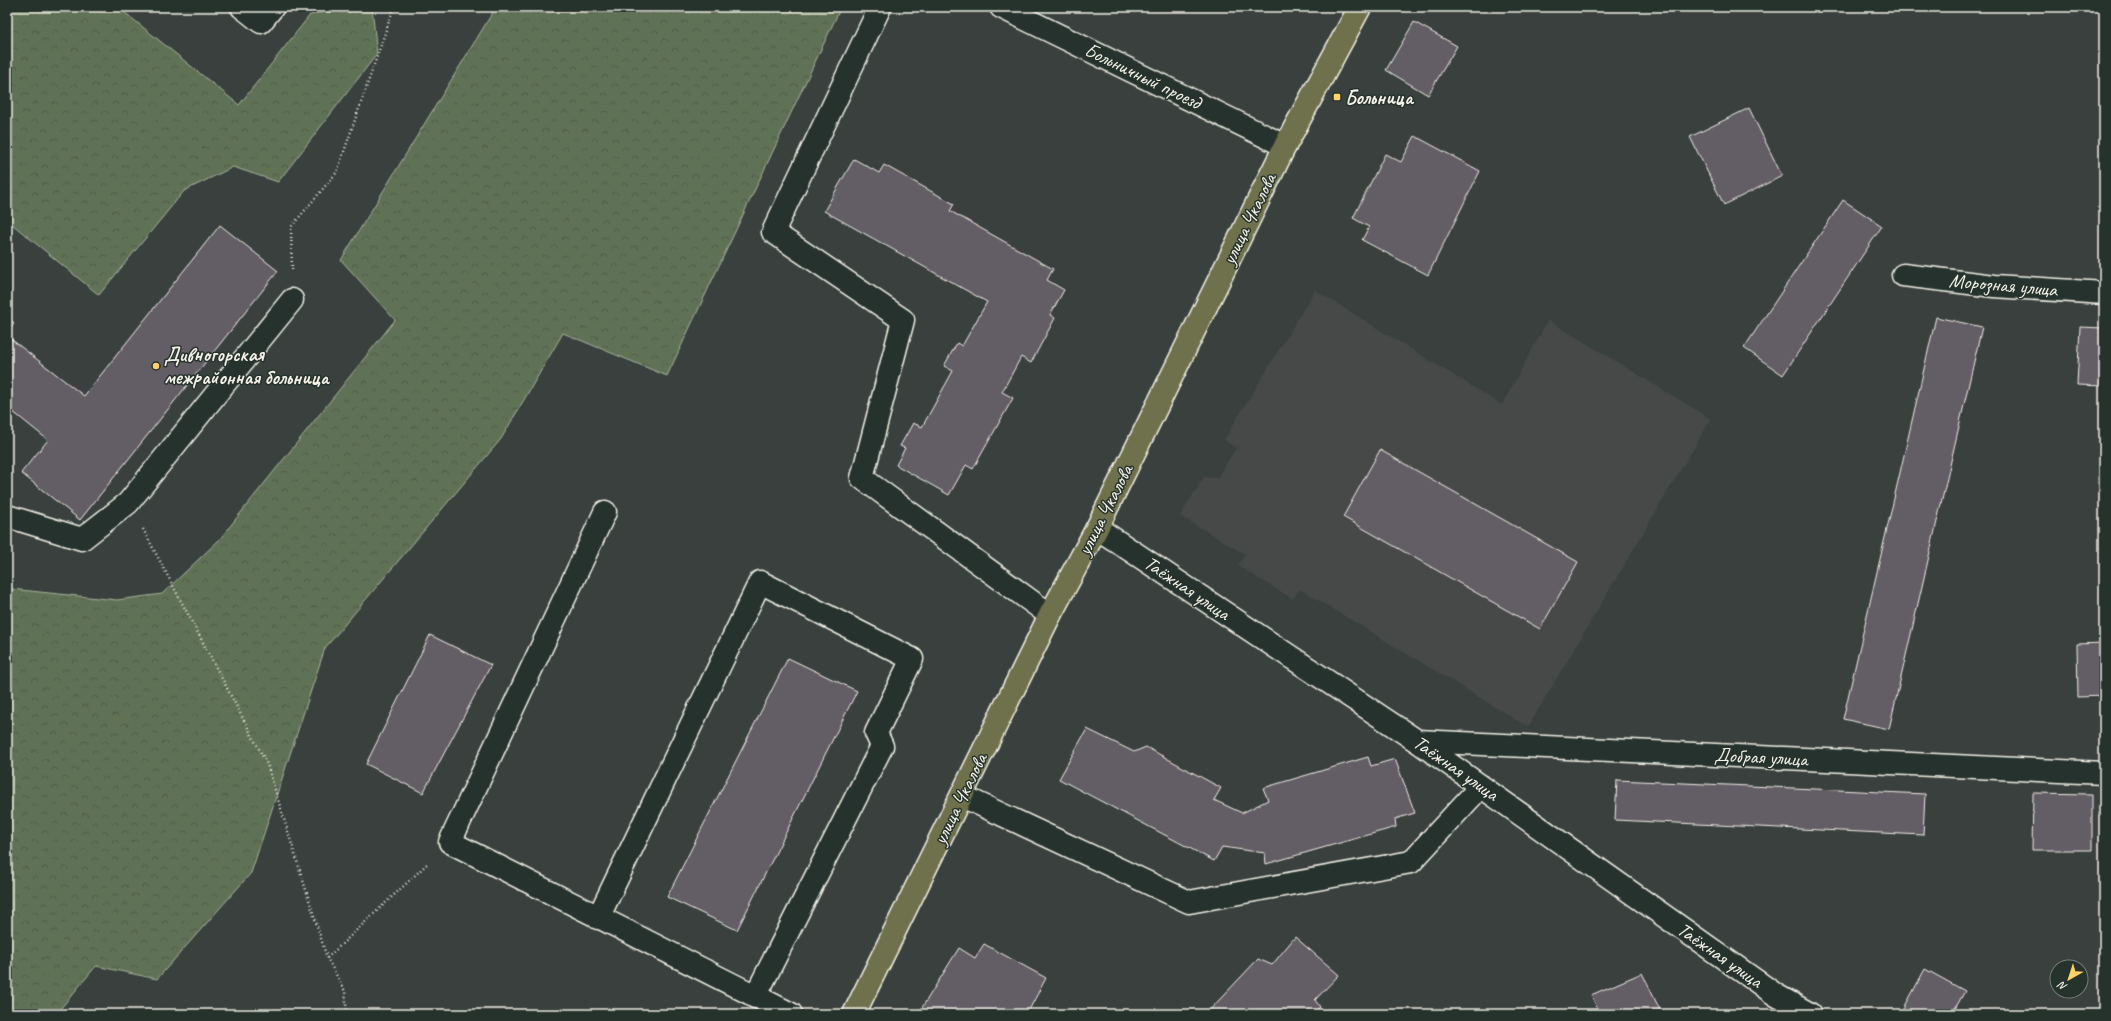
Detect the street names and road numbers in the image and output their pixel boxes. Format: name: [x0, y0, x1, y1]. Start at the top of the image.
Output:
street label: Больничный проезд: [1081, 37, 1207, 116]
street label: улица Чкалова: [1216, 168, 1283, 270]
street label: Морозная улица: [1948, 268, 2059, 302]
street label: улица Чкалова: [1071, 459, 1139, 560]
street label: Таёжная улица: [1139, 550, 1236, 627]
street label: Таёжная улица: [1409, 730, 1505, 808]
street label: Добрая улица: [1714, 742, 1810, 772]
street label: улица Чкалова: [927, 748, 994, 850]
street label: Таёжная улица: [1673, 917, 1769, 995]

